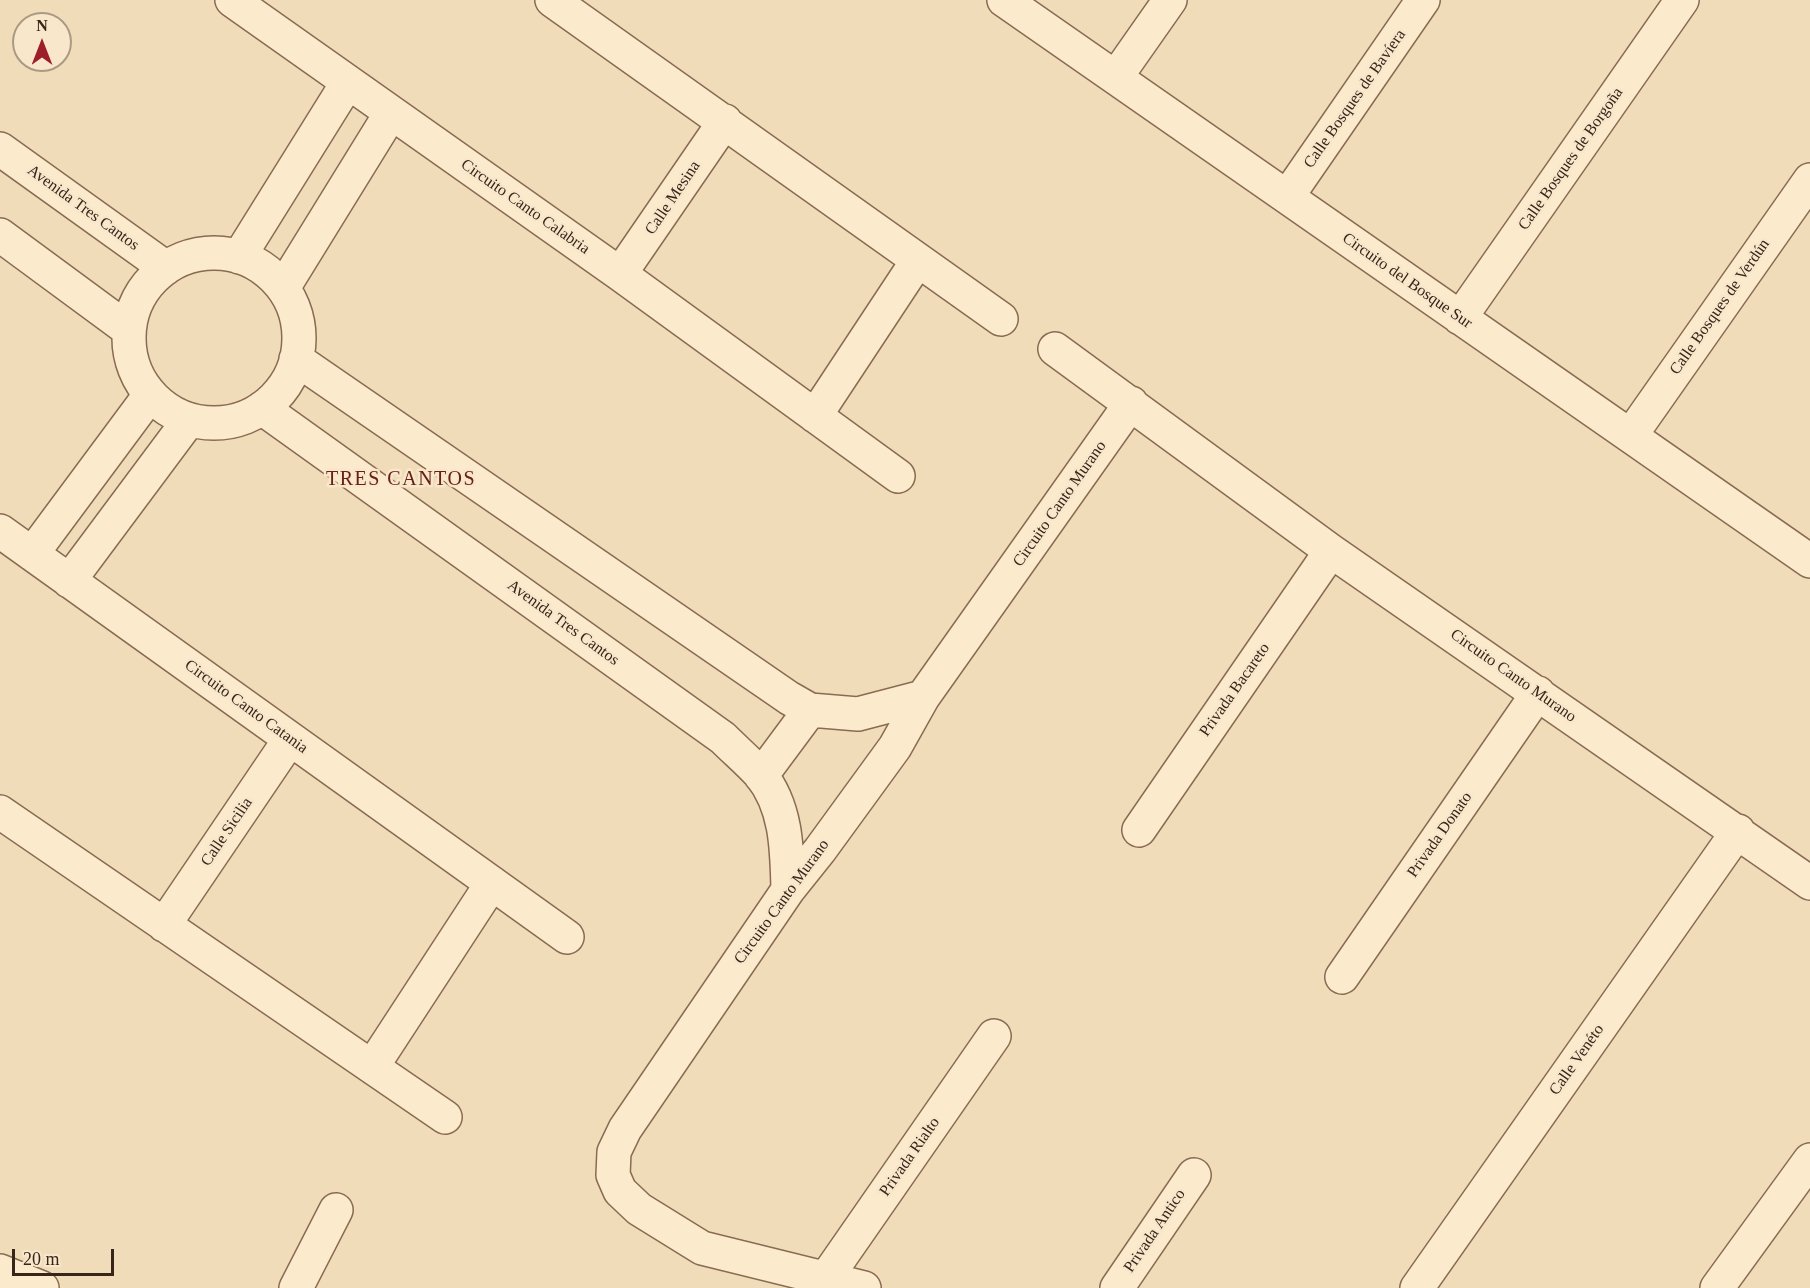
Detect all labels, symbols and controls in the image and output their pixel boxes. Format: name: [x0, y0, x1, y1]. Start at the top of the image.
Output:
north arrow: [12, 12, 72, 72]
text: N: [36, 17, 48, 34]
street label: Calle Bosques de Bavíera: [1300, 26, 1410, 172]
street label: Calle Bosques de Borgoña: [1514, 84, 1628, 234]
street label: Circuito Canto Calabria: [457, 155, 593, 259]
street label: Calle Mesina: [641, 157, 705, 239]
street label: Avenida Tres Cantos: [23, 161, 143, 255]
street label: Circuito del Bosque Sur: [1338, 229, 1476, 333]
street label: Calle Bosques de Verdún: [1666, 235, 1774, 379]
street label: Circuito Canto Murano: [1009, 437, 1111, 571]
district label: TRES CANTOS: [326, 468, 476, 492]
street label: Avenida Tres Cantos: [503, 576, 623, 670]
street label: Circuito Canto Murano: [1446, 625, 1580, 727]
street label: Privada Bacareto: [1196, 640, 1274, 740]
street label: Circuito Canto Catania: [181, 656, 311, 758]
street label: Privada Donato: [1403, 789, 1477, 881]
street label: Calle Sicilia: [197, 794, 257, 870]
street label: Circuito Canto Murano: [730, 836, 834, 968]
street label: Calle Venéto: [1546, 1021, 1608, 1099]
street label: Privada Rialto: [876, 1114, 944, 1200]
street label: Privada Antico: [1120, 1186, 1190, 1276]
scale bar: [15, 1237, 117, 1275]
text: 20 m: [23, 1249, 60, 1269]

